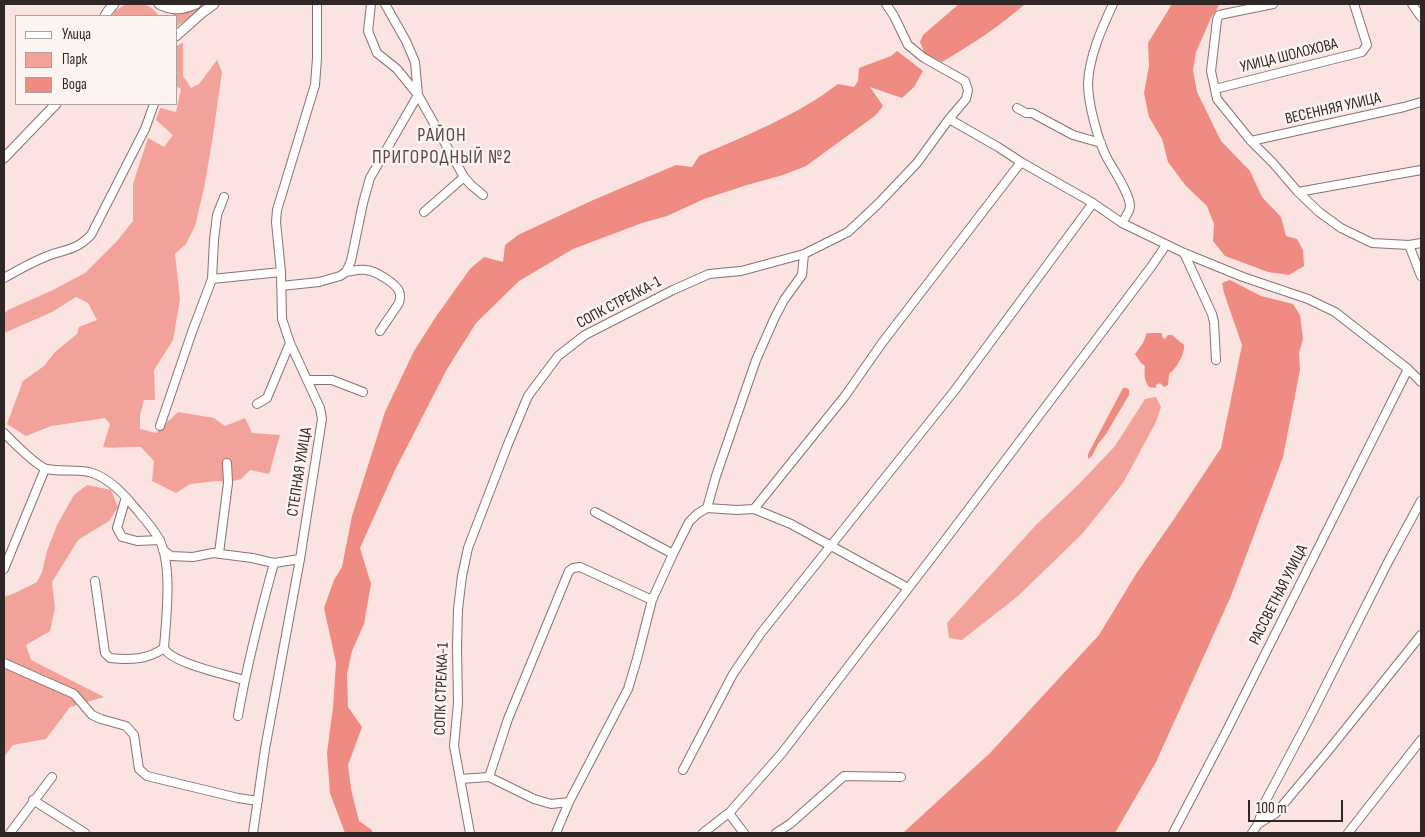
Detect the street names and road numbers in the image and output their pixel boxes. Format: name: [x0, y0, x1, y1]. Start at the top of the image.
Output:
street label: УЛИЦА ШОЛОХОВА: [1238, 35, 1340, 77]
street label: ВЕСЕННЯЯ УЛИЦА: [1283, 89, 1383, 129]
street label: СОПК СТРЕЛКА-1: [573, 273, 665, 333]
street label: СТЕПНАЯ УЛИЦА: [284, 426, 316, 518]
street label: РАССВЕТНАЯ УЛИЦА: [1246, 542, 1312, 648]
street label: СОПК СТРЕЛКА-1: [431, 642, 453, 736]

